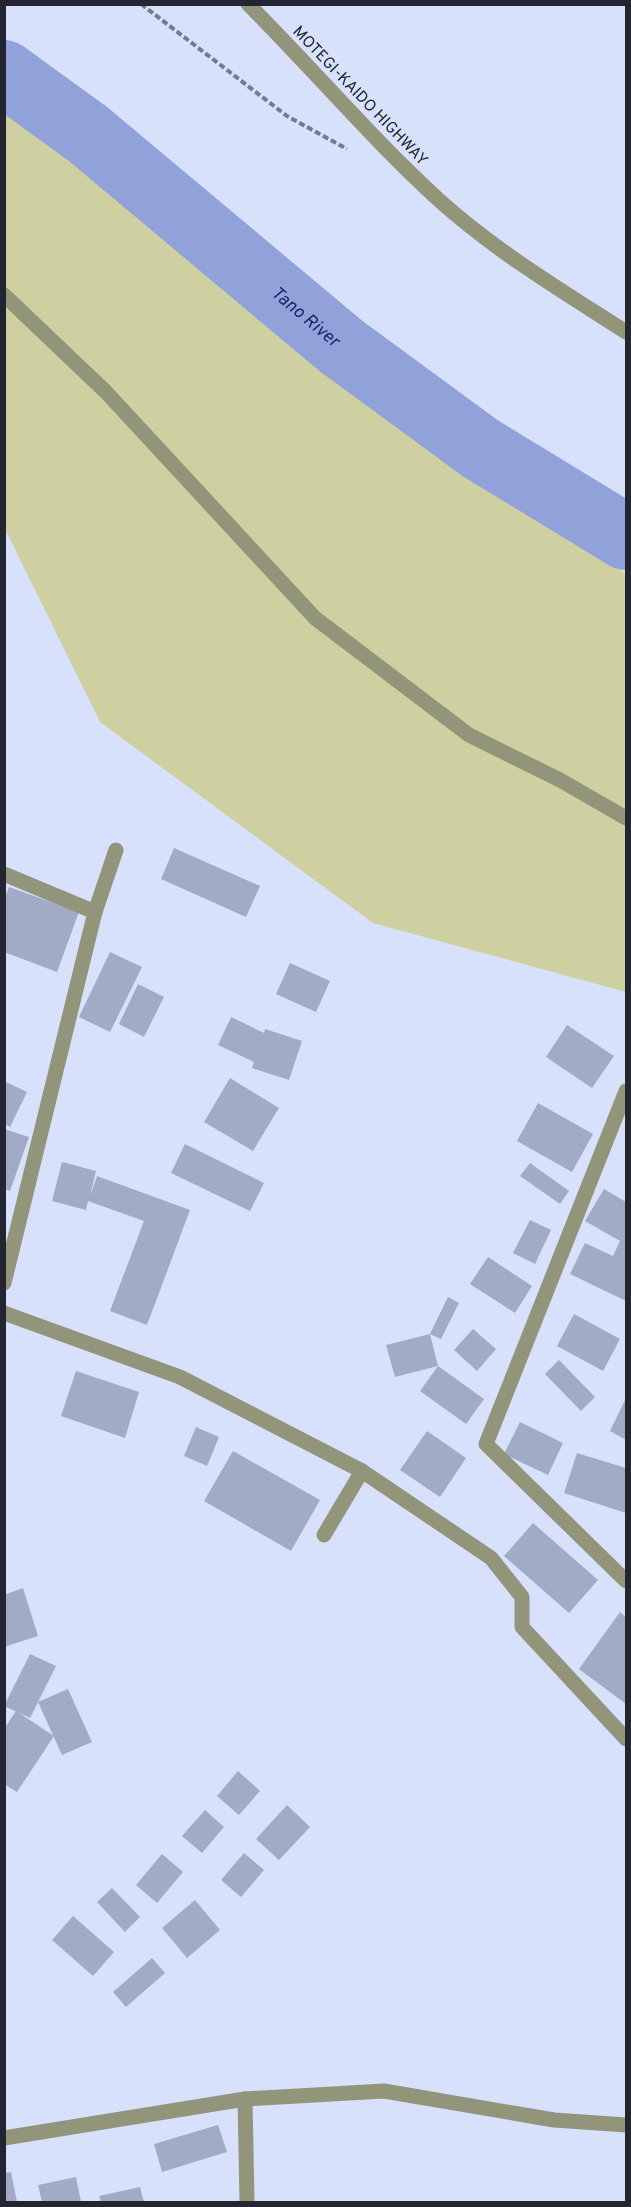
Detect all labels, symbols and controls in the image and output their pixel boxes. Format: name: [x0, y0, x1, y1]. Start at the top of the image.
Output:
street label: MOTEGI-KAIDO HIGHWAY: [288, 22, 432, 170]
water label: Tano River: [266, 282, 346, 354]

